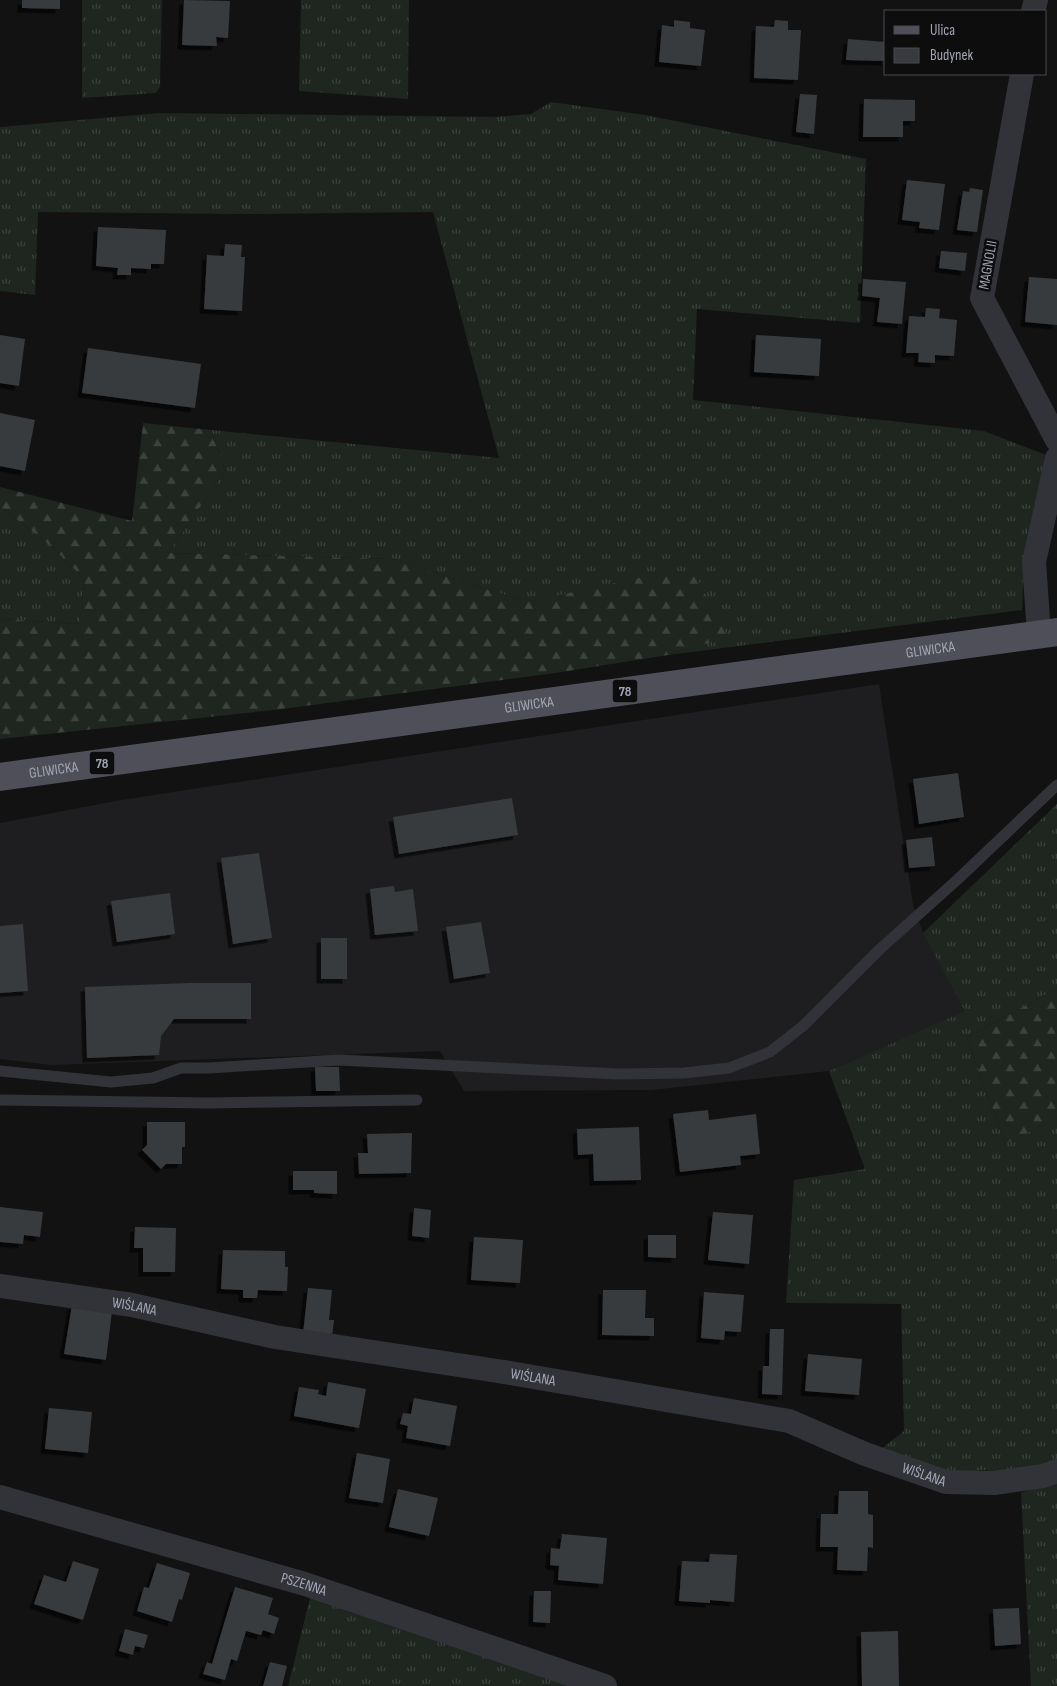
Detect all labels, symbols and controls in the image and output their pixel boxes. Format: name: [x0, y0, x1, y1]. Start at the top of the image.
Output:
legend: [884, 10, 1047, 75]
text: Ulica: [930, 21, 955, 40]
text: Budynek: [930, 46, 973, 65]
street label: MAGNOLII: [974, 239, 1002, 291]
street label: GLIWICKA: [905, 637, 957, 662]
road number: 78: [612, 679, 638, 702]
street label: GLIWICKA: [503, 692, 555, 717]
road number: 78: [90, 751, 114, 774]
street label: GLIWICKA: [28, 757, 80, 782]
street label: WIŚLANA: [111, 1293, 159, 1320]
street label: WIŚLANA: [509, 1364, 558, 1390]
street label: WIŚLANA: [899, 1458, 949, 1491]
street label: PSZENNA: [279, 1568, 330, 1600]

